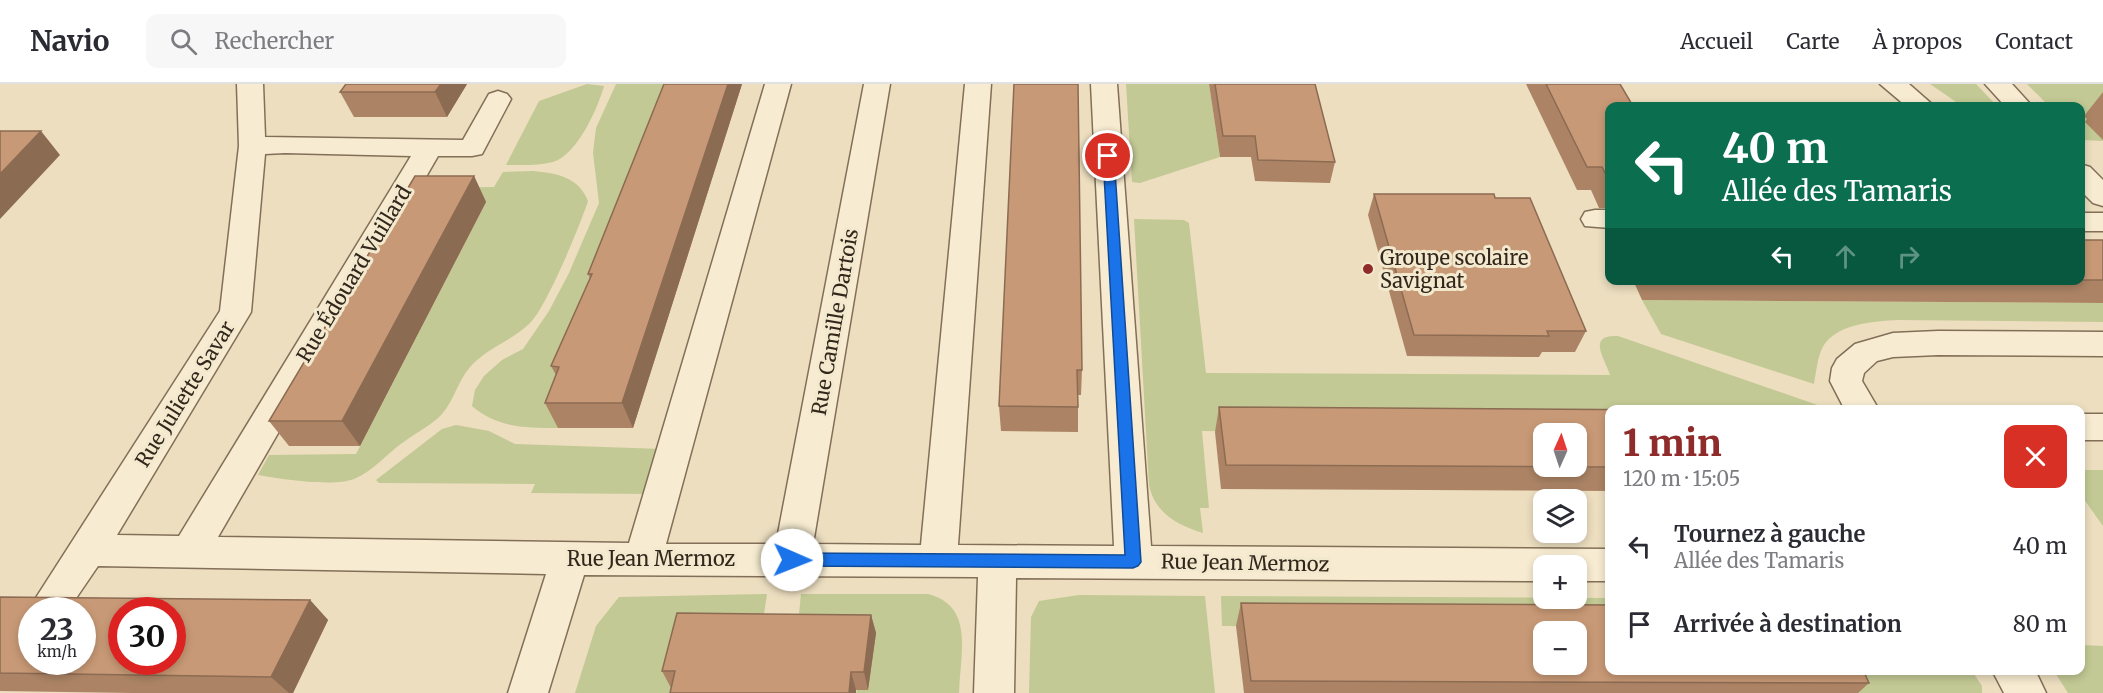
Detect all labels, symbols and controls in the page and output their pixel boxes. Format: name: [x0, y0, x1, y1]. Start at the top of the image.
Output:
search box: [146, 14, 566, 68]
text: Navio: [30, 23, 110, 59]
icon: search: [167, 25, 200, 58]
text: Rechercher: [215, 27, 334, 55]
text: Accueil: [1680, 28, 1753, 55]
text: Carte: [1786, 28, 1840, 55]
text: À propos: [1873, 28, 1962, 55]
text: Contact: [1995, 28, 2073, 55]
text: 40 m: [1722, 122, 1828, 174]
icon: left: [1623, 126, 1701, 204]
pin: [1082, 130, 1133, 181]
icon: arrive: [1091, 139, 1124, 172]
text: Allée des Tamaris: [1722, 174, 1952, 208]
street label: Rue Édouard Vuillard: [289, 180, 416, 367]
street label: Rue Camille Dartois: [806, 227, 863, 417]
icon: left: [1766, 240, 1799, 273]
icon: ahead: [1829, 240, 1862, 273]
icon: right: [1892, 240, 1925, 273]
place label: Groupe scolaire Savignat: [1380, 245, 1528, 293]
marker: Groupe scolaire Savignat: [1361, 262, 1375, 276]
street label: Rue Juliette Savar: [130, 316, 240, 471]
text: 1 min: [1623, 421, 1722, 466]
north arrow: [1533, 423, 1587, 477]
map controls: [1533, 423, 1587, 675]
button: close: [2004, 425, 2067, 488]
text: 120 m · 15:05: [1623, 466, 1740, 491]
button: layers: [1533, 489, 1587, 543]
text: Tournez à gauche: [1674, 520, 1865, 548]
position arrow: [760, 528, 824, 592]
icon: left: [1623, 530, 1656, 563]
text: 40 m: [2012, 532, 2067, 560]
street label: Rue Jean Mermoz: [567, 546, 735, 571]
text: Allée des Tamaris: [1674, 548, 1844, 573]
street label: Rue Jean Mermoz: [1161, 549, 1330, 576]
button: +: [1533, 555, 1587, 609]
speed limit sign: 30: [108, 597, 186, 675]
icon: arrive: [1623, 608, 1656, 641]
text: 23: [40, 610, 74, 648]
text: Arrivée à destination: [1674, 610, 1902, 638]
text: 80 m: [2013, 610, 2067, 638]
button: −: [1533, 621, 1587, 675]
text: km/h: [37, 642, 77, 661]

